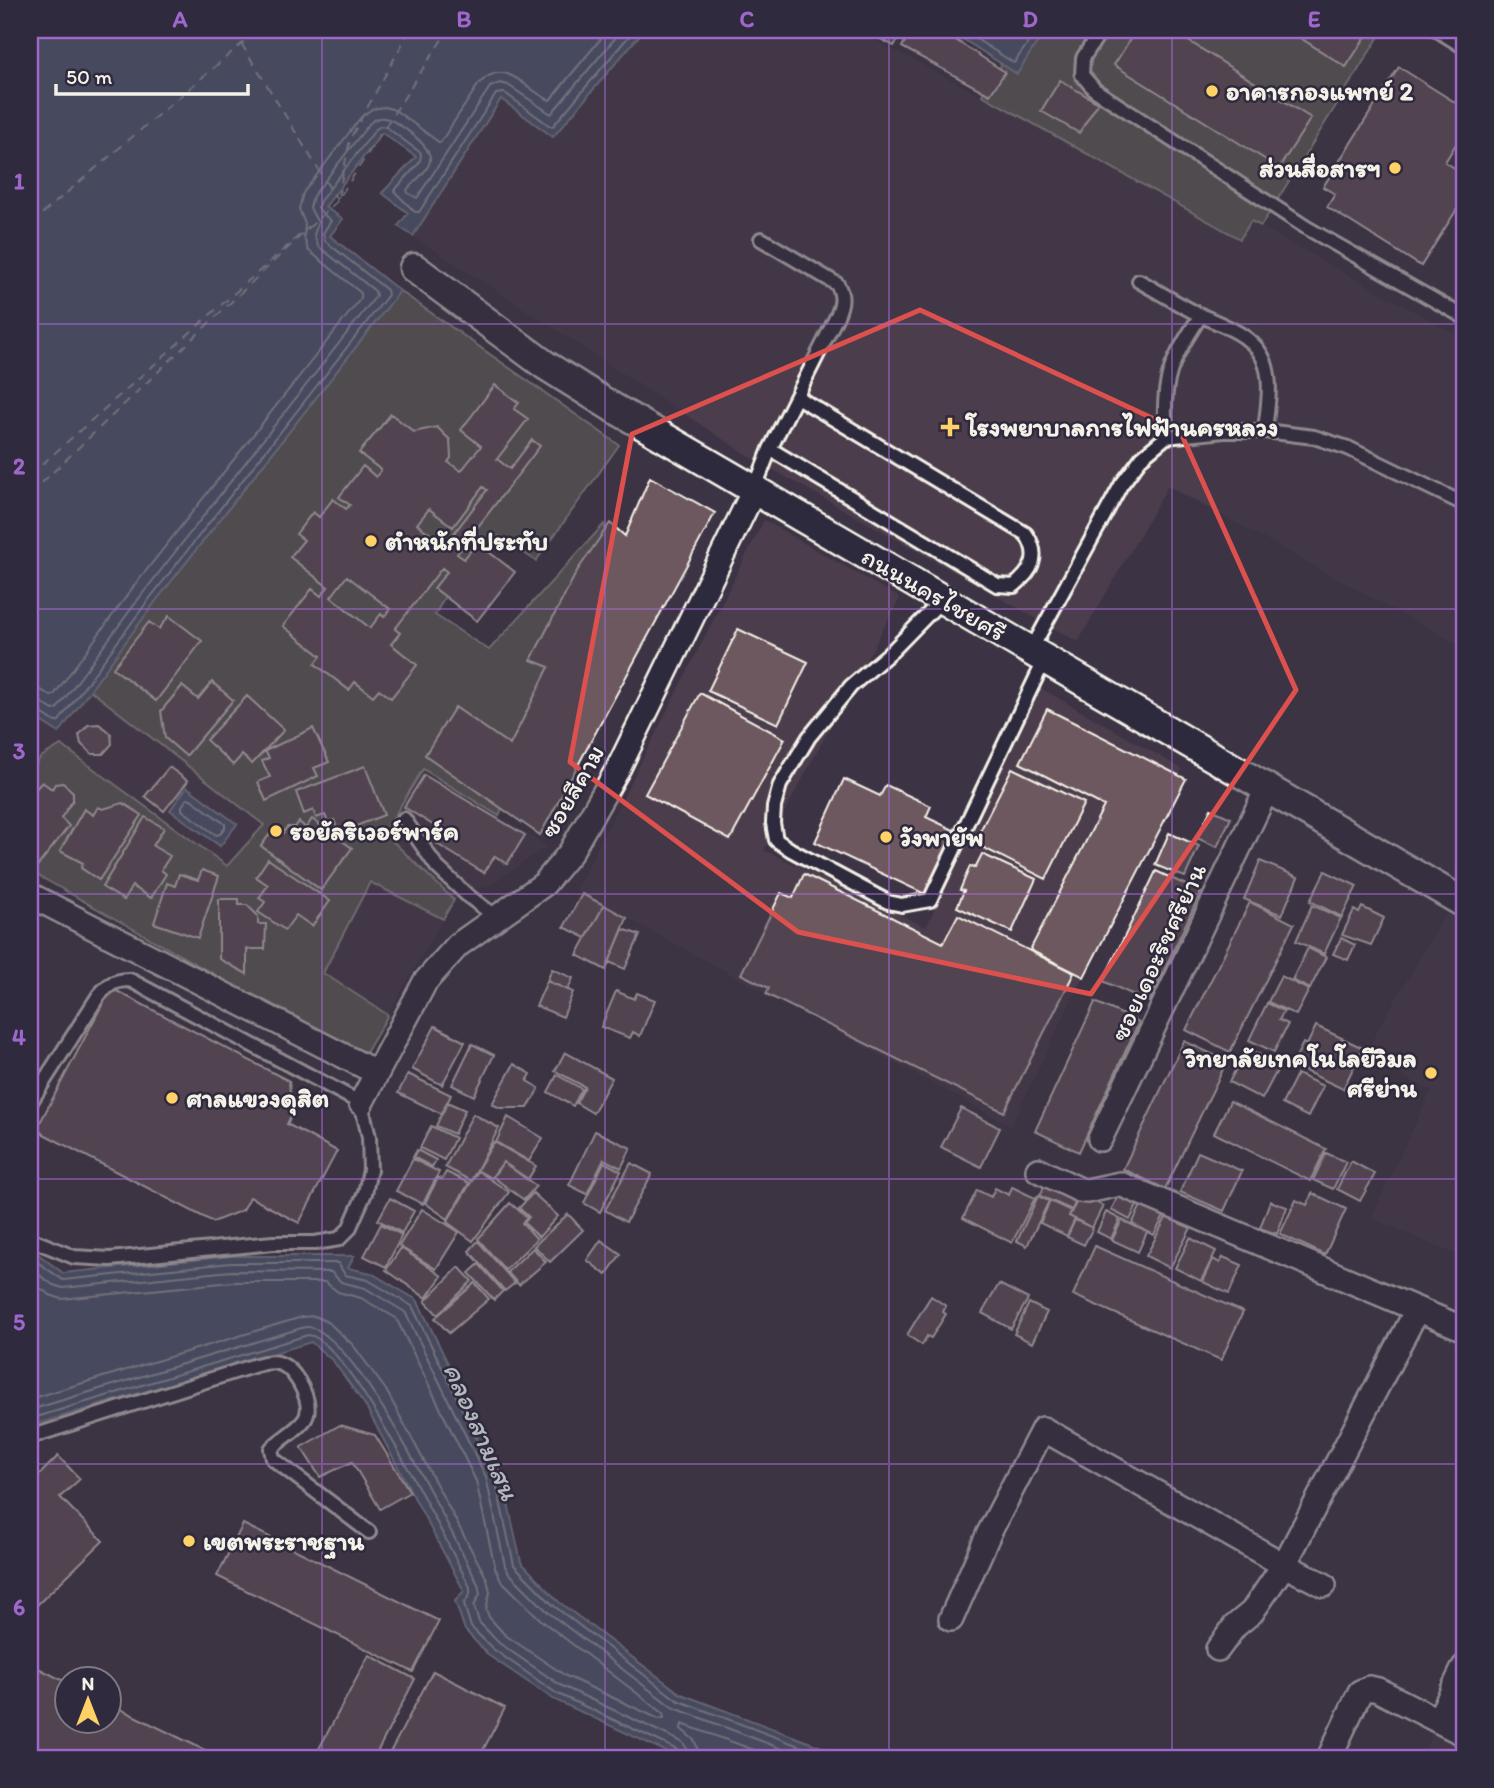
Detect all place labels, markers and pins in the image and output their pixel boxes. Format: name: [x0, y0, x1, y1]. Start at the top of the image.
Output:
place label: อาคารกองแพทย์ 2: [1226, 75, 1414, 107]
marker: อาคารกองแพทย์ 2: [1204, 83, 1220, 99]
place label: ส่วนสื่อสารฯ: [1259, 152, 1381, 184]
marker: ส่วนสื่อสารฯ: [1387, 160, 1403, 176]
place label: โรงพยาบาลการไฟฟ้านครหลวง: [964, 411, 1279, 443]
marker: โรงพยาบาลการไฟฟ้านครหลวง: [940, 417, 960, 437]
place label: ตำหนักที่ประทับ: [385, 525, 549, 557]
marker: ตำหนักที่ประทับ: [363, 533, 379, 549]
place label: รอยัลริเวอร์พาร์ค: [290, 815, 459, 847]
place label: วังพายัพ: [900, 821, 984, 853]
marker: รอยัลริเวอร์พาร์ค: [268, 823, 284, 839]
marker: วังพายัพ: [878, 829, 894, 845]
place label: วิทยาลัยเทคโนโลยีวิมล ศรีย่าน: [1182, 1042, 1418, 1104]
marker: วิทยาลัยเทคโนโลยีวิมล ศรีย่าน: [1423, 1065, 1439, 1081]
place label: ศาลแขวงดุสิต: [186, 1082, 330, 1116]
marker: ศาลแขวงดุสิต: [164, 1090, 180, 1106]
place label: เขตพระราชฐาน: [203, 1525, 365, 1559]
marker: เขตพระราชฐาน: [181, 1533, 197, 1549]

